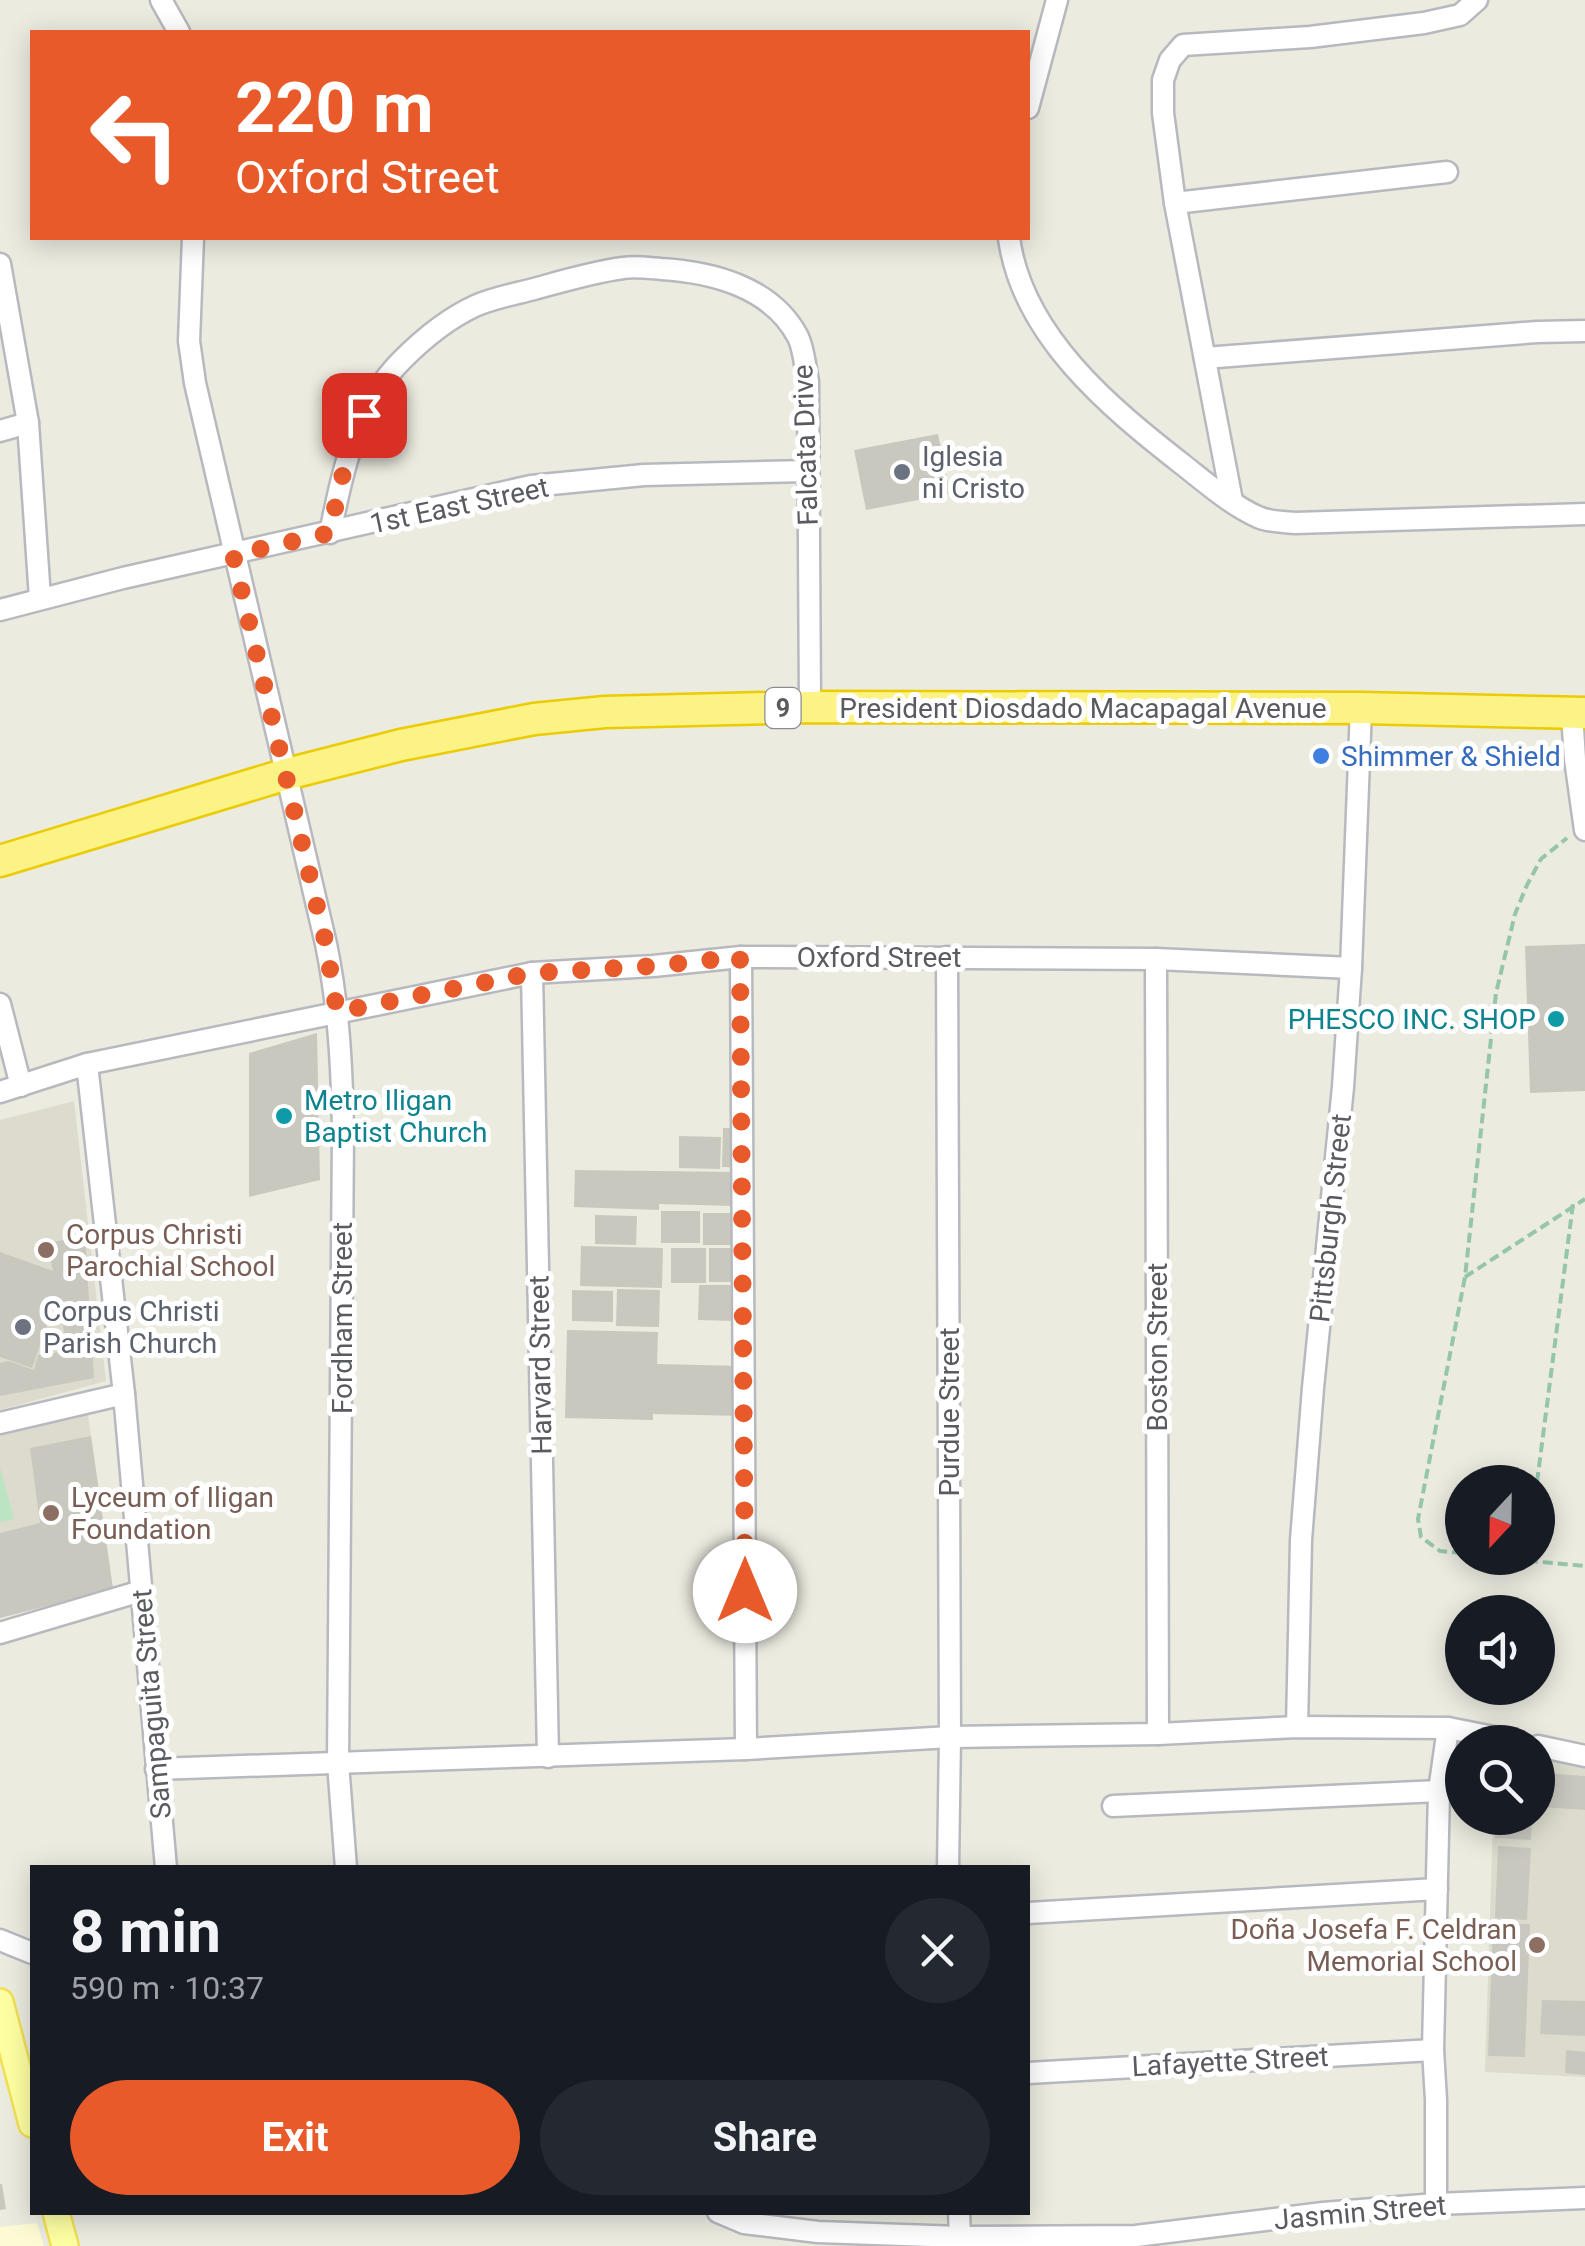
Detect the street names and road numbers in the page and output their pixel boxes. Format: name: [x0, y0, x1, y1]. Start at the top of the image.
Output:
street label: Falcata Drive: [786, 364, 825, 526]
street label: 1st East Street: [367, 470, 551, 541]
road number: 9: [766, 688, 800, 728]
street label: President Diosdado Macapagal Avenue: [839, 692, 1327, 725]
street label: Oxford Street: [797, 941, 961, 974]
street label: Pittsburgh Street: [1303, 1112, 1358, 1324]
street label: Fordham Street: [326, 1222, 359, 1414]
street label: Boston Street: [1141, 1263, 1174, 1432]
street label: Harvard Street: [522, 1275, 559, 1455]
street label: Purdue Street: [933, 1327, 966, 1497]
street label: Sampaguita Street: [125, 1588, 178, 1820]
street label: Lafayette Street: [1131, 2040, 1329, 2083]
street label: Jasmin Street: [1273, 2189, 1448, 2236]

